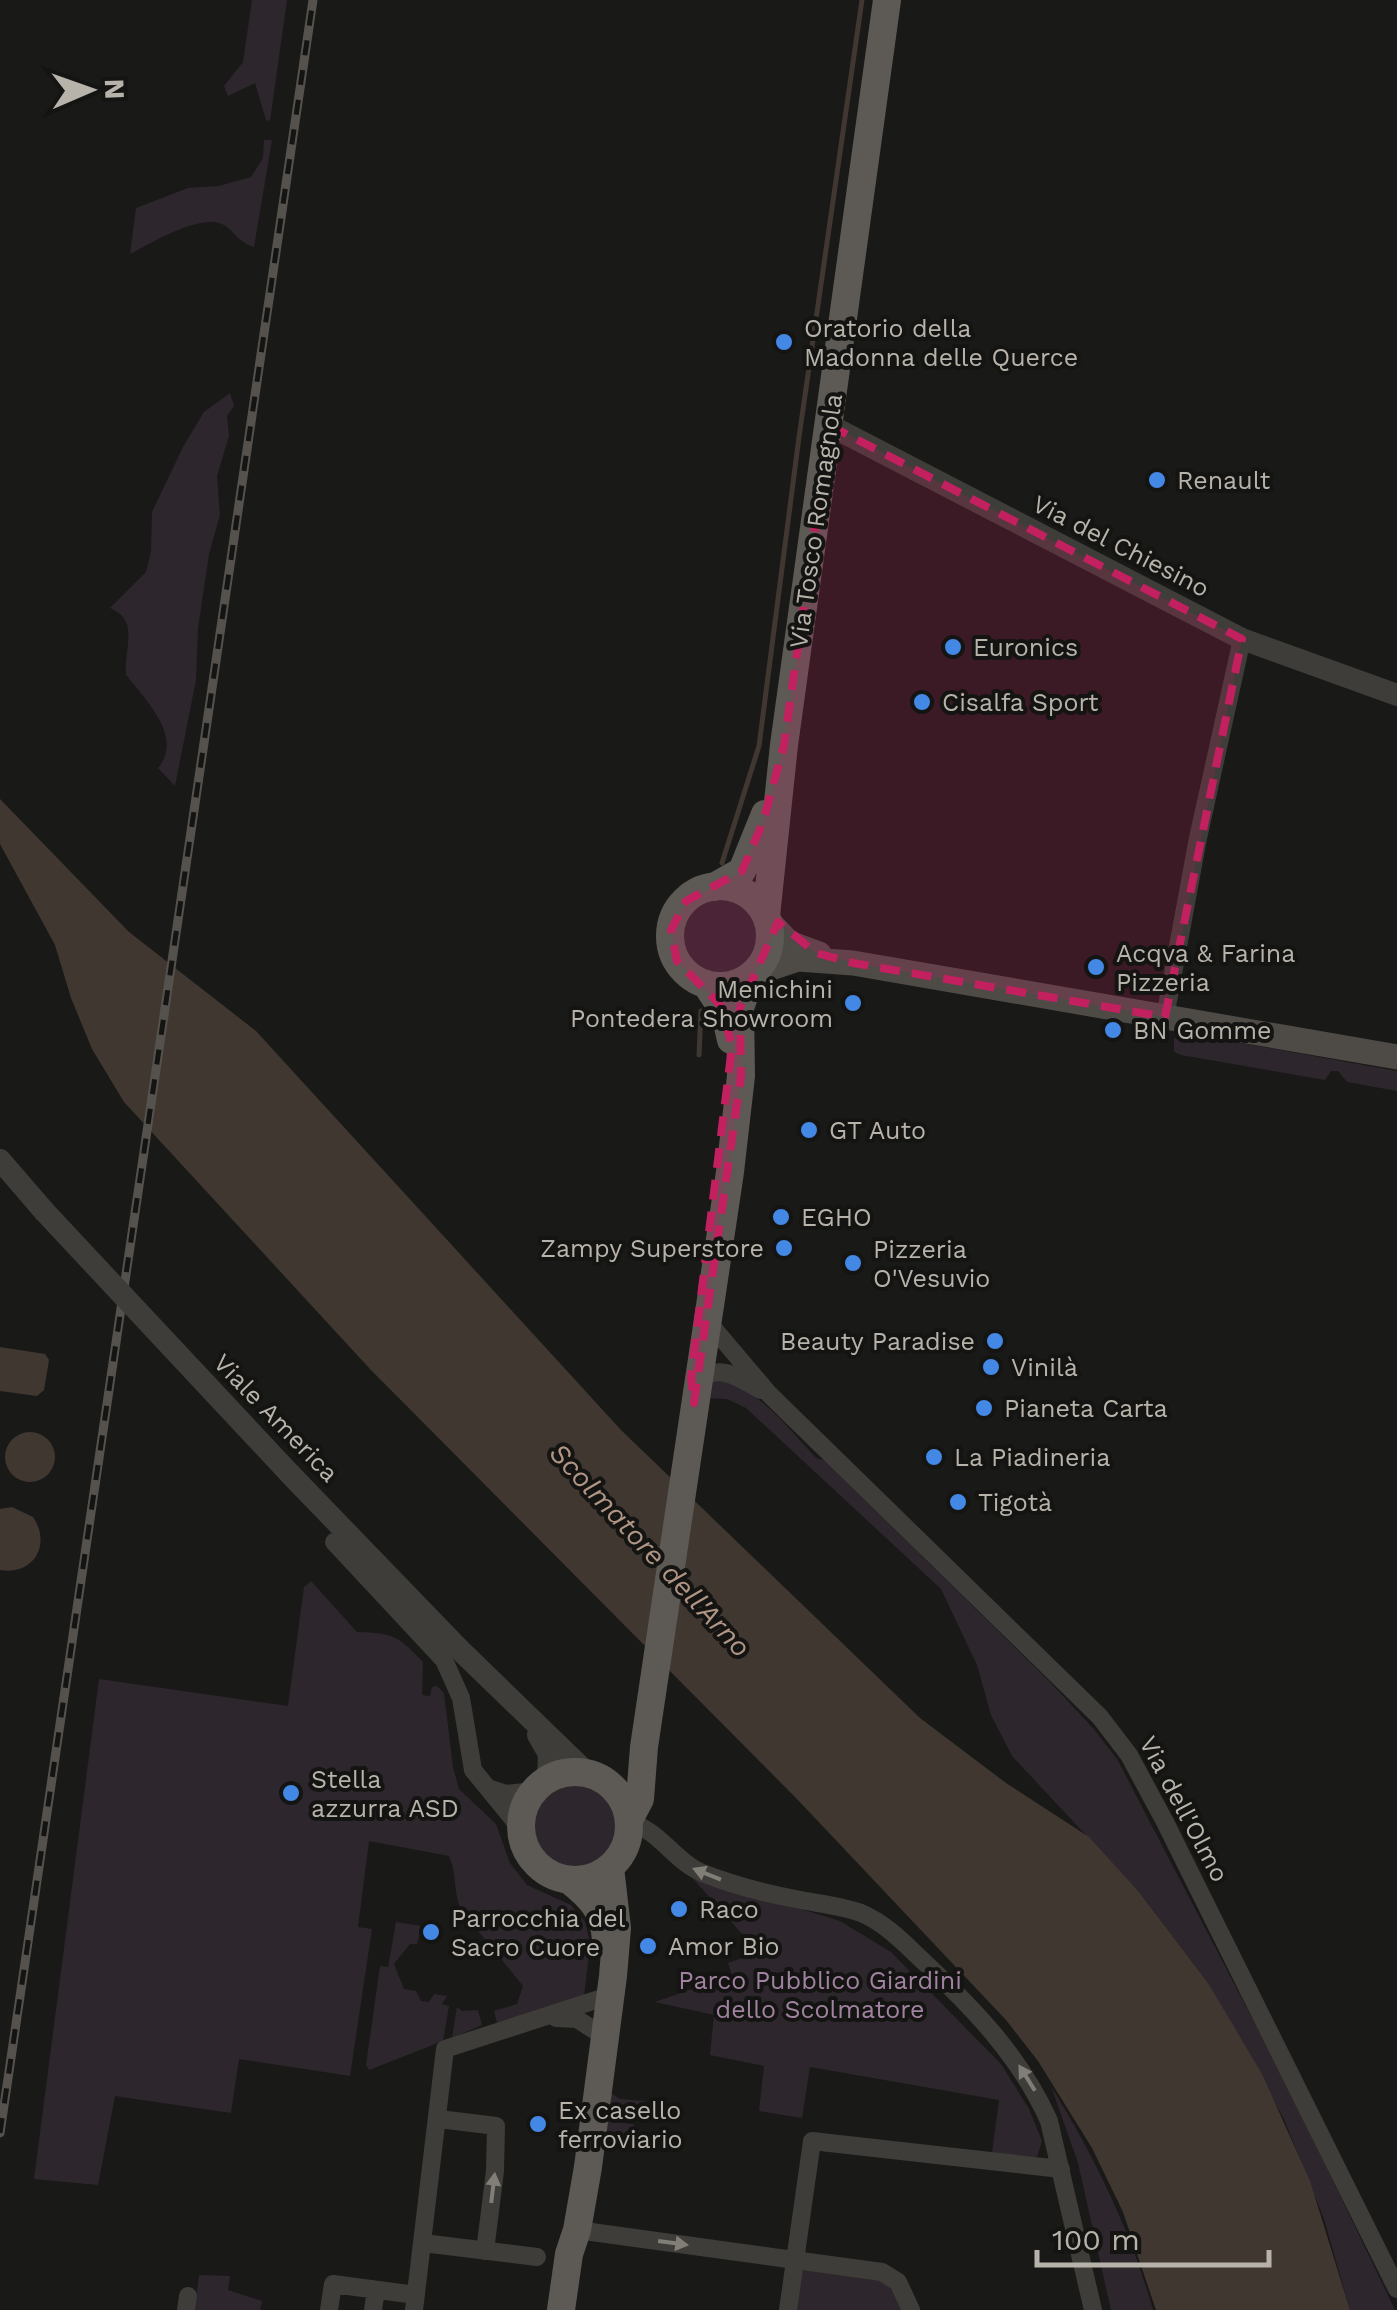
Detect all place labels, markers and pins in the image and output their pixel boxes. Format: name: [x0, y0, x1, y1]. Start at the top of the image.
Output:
place label: Oratorio della Madonna delle Querce: [804, 314, 1078, 372]
marker: Oratorio della Madonna delle Querce: [773, 331, 795, 353]
place label: Renault: [1177, 466, 1271, 495]
marker: Renault: [1146, 469, 1168, 491]
place label: Euronics: [973, 633, 1078, 662]
marker: Euronics: [942, 636, 964, 658]
place label: Cisalfa Sport: [942, 688, 1099, 717]
marker: Cisalfa Sport: [911, 691, 933, 713]
place label: Acqva & Farina Pizzeria: [1116, 939, 1295, 997]
marker: Acqva & Farina Pizzeria: [1085, 956, 1107, 978]
place label: Menichini Pontedera Showroom: [570, 975, 833, 1033]
marker: Menichini Pontedera Showroom: [842, 992, 864, 1014]
place label: BN Gomme: [1133, 1016, 1271, 1045]
marker: BN Gomme: [1102, 1019, 1124, 1041]
place label: GT Auto: [829, 1116, 926, 1145]
marker: GT Auto: [798, 1119, 820, 1141]
place label: EGHO: [801, 1203, 872, 1232]
marker: EGHO: [770, 1206, 792, 1228]
place label: Zampy Superstore: [540, 1234, 764, 1263]
place label: Pizzeria O'Vesuvio: [873, 1235, 990, 1293]
marker: Zampy Superstore: [773, 1237, 795, 1259]
marker: Pizzeria O'Vesuvio: [842, 1252, 864, 1274]
place label: Beauty Paradise: [780, 1327, 975, 1356]
marker: Beauty Paradise: [984, 1330, 1006, 1352]
place label: Vinilà: [1011, 1353, 1078, 1382]
marker: Vinilà: [980, 1356, 1002, 1378]
place label: Pianeta Carta: [1004, 1394, 1168, 1423]
marker: Pianeta Carta: [973, 1397, 995, 1419]
place label: La Piadineria: [954, 1443, 1110, 1472]
marker: La Piadineria: [923, 1446, 945, 1468]
place label: Tigotà: [978, 1488, 1052, 1517]
marker: Tigotà: [947, 1491, 969, 1513]
place label: Stella azzurra ASD: [311, 1765, 459, 1823]
marker: Stella azzurra ASD: [280, 1782, 302, 1804]
place label: Raco: [699, 1895, 759, 1924]
marker: Raco: [668, 1898, 690, 1920]
place label: Parrocchia del Sacro Cuore: [451, 1904, 626, 1962]
marker: Parrocchia del Sacro Cuore: [420, 1921, 442, 1943]
place label: Amor Bio: [668, 1932, 779, 1961]
marker: Amor Bio: [637, 1935, 659, 1957]
place label: Ex casello ferroviario: [558, 2096, 683, 2154]
marker: Ex casello ferroviario: [527, 2113, 549, 2135]

